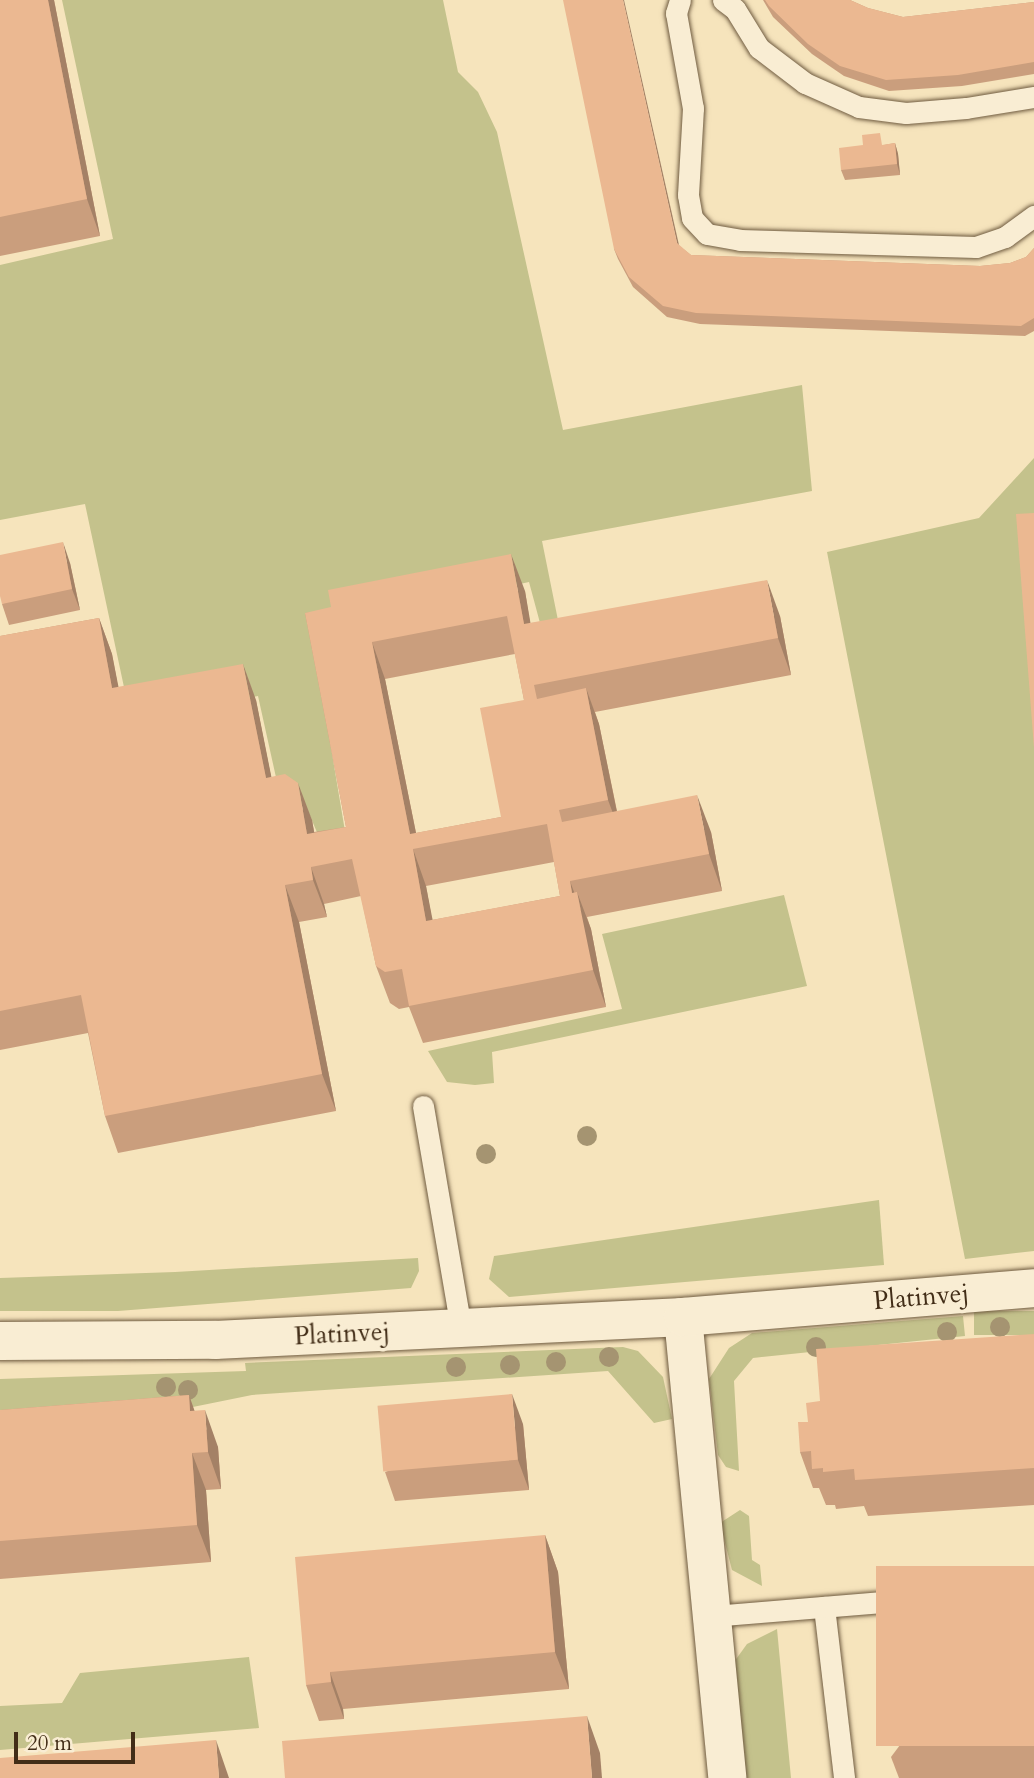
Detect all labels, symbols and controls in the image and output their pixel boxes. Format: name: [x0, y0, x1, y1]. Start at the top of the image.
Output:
street label: Platinvej: [872, 1277, 970, 1317]
street label: Platinvej: [293, 1316, 391, 1352]
scale bar: [18, 1718, 138, 1762]
text: 20 m: [27, 1729, 72, 1758]

